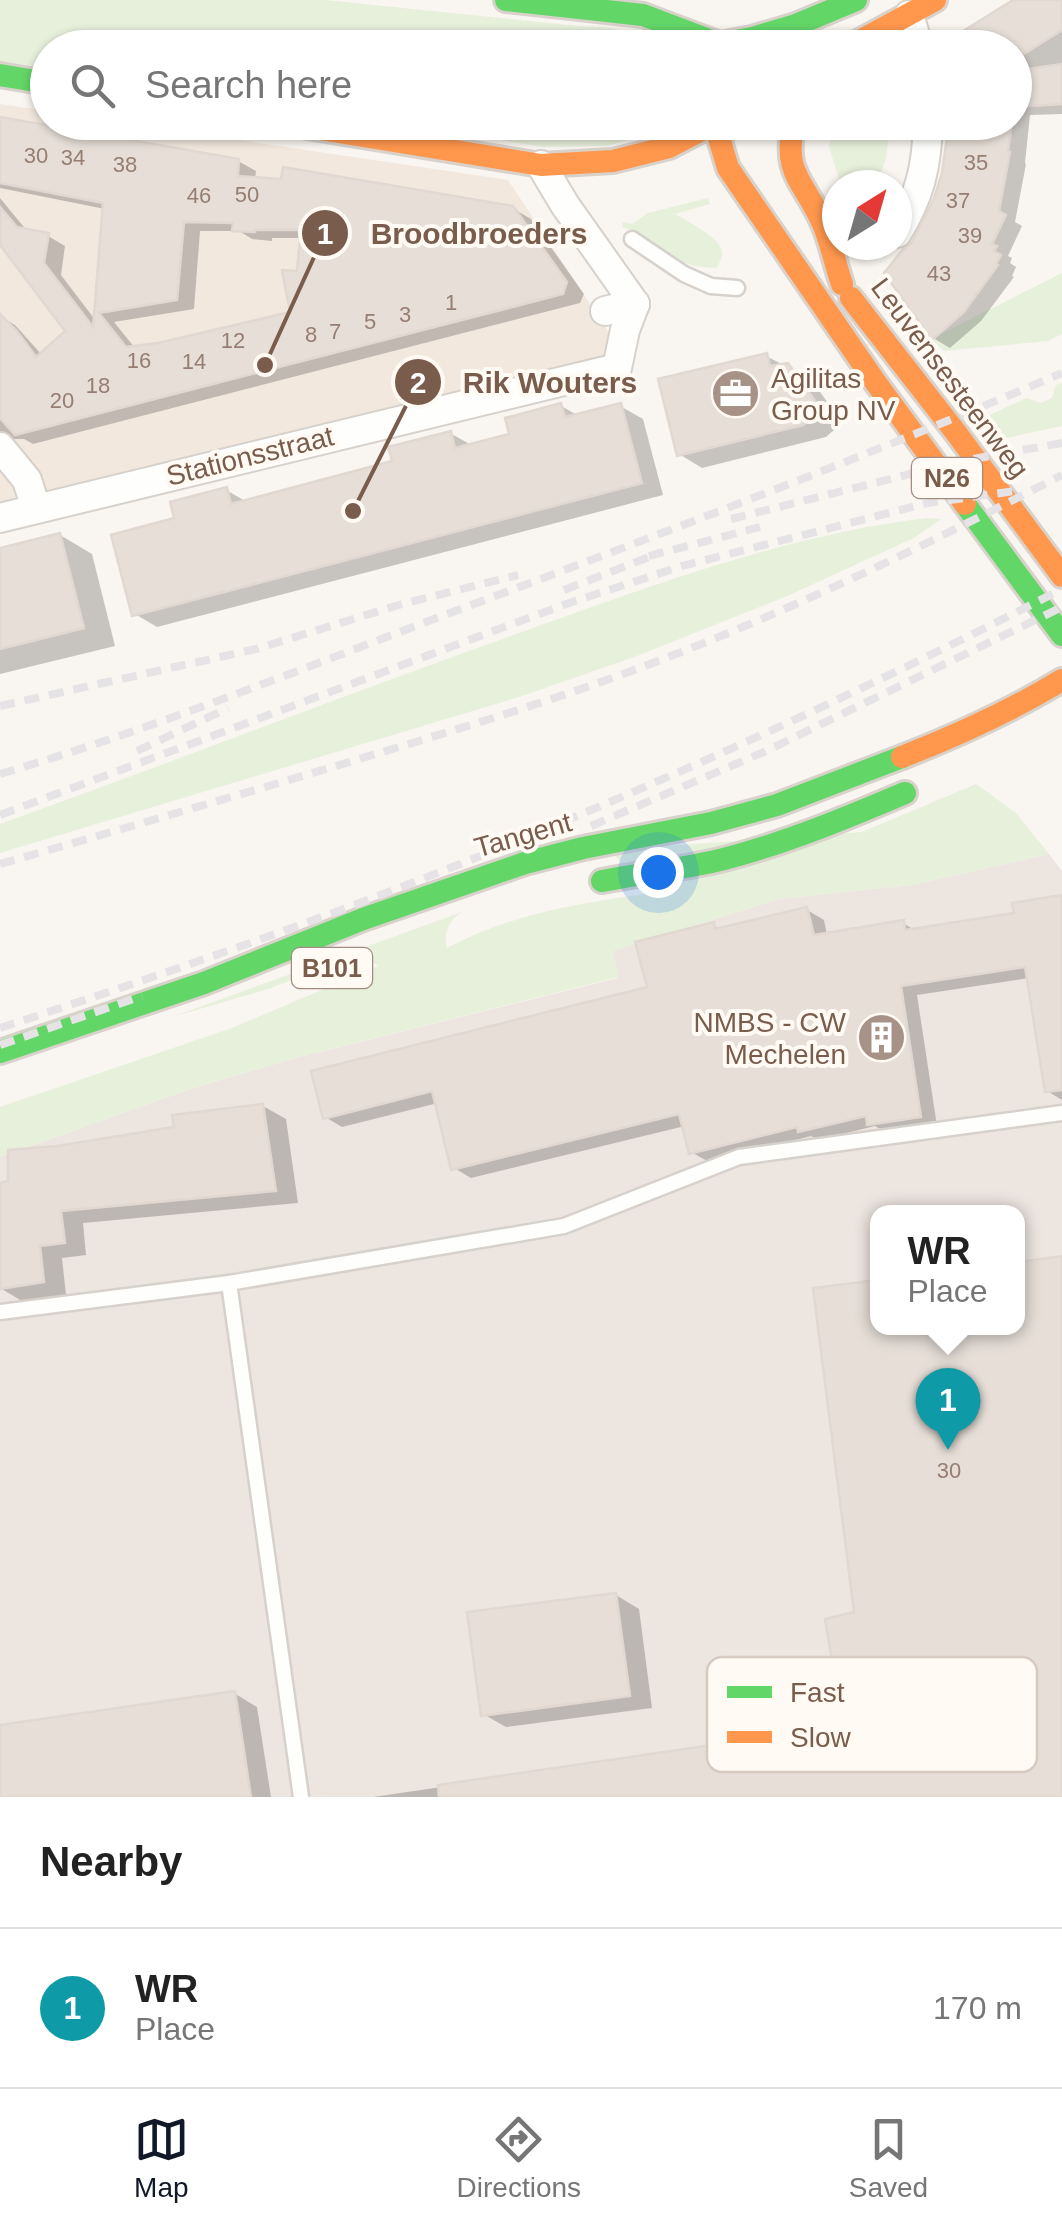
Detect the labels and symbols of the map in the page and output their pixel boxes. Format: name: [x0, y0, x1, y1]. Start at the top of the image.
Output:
house number: 30: [24, 143, 48, 168]
house number: 34: [61, 145, 85, 170]
house number: 35: [964, 150, 988, 175]
house number: 38: [113, 152, 137, 177]
north arrow: [822, 170, 912, 260]
house number: 50: [235, 182, 259, 207]
house number: 46: [187, 183, 211, 208]
house number: 37: [946, 188, 970, 213]
callout: Broodbroeders: [300, 203, 607, 263]
text: 1: [317, 217, 333, 250]
text: Broodbroeders: [371, 217, 587, 250]
house number: 39: [958, 223, 982, 248]
house number: 43: [927, 261, 951, 286]
street label: Leuvensesteenweg: [865, 272, 1035, 484]
house number: 1: [445, 290, 457, 315]
house number: 3: [399, 302, 411, 327]
house number: 5: [364, 309, 376, 334]
house number: 7: [329, 319, 341, 344]
house number: 8: [305, 322, 317, 347]
house number: 12: [221, 328, 245, 353]
house number: 16: [127, 348, 151, 373]
house number: 14: [182, 349, 206, 374]
callout: Rik Wouters: [393, 352, 658, 412]
place label: Agilitas Group NV: [771, 363, 896, 426]
text: 2: [410, 366, 426, 399]
text: Rik Wouters: [463, 366, 637, 399]
office icon: Agilitas Group NV: [710, 368, 762, 420]
house number: 18: [86, 373, 110, 398]
house number: 20: [50, 388, 74, 413]
street label: Stationsstraat: [163, 420, 337, 492]
road number: N26: [912, 458, 982, 498]
street label: Tangent: [471, 806, 575, 864]
your location: [633, 847, 684, 898]
road number: B101: [292, 948, 372, 988]
place label: NMBS - CW Mechelen: [694, 1007, 847, 1070]
building icon: NMBS - CW Mechelen: [855, 1012, 907, 1064]
pin: 1: [916, 1368, 980, 1450]
house number: 30: [937, 1458, 961, 1483]
legend: [707, 1657, 1037, 1772]
text: Fast: [790, 1677, 845, 1708]
text: Slow: [790, 1722, 851, 1753]

